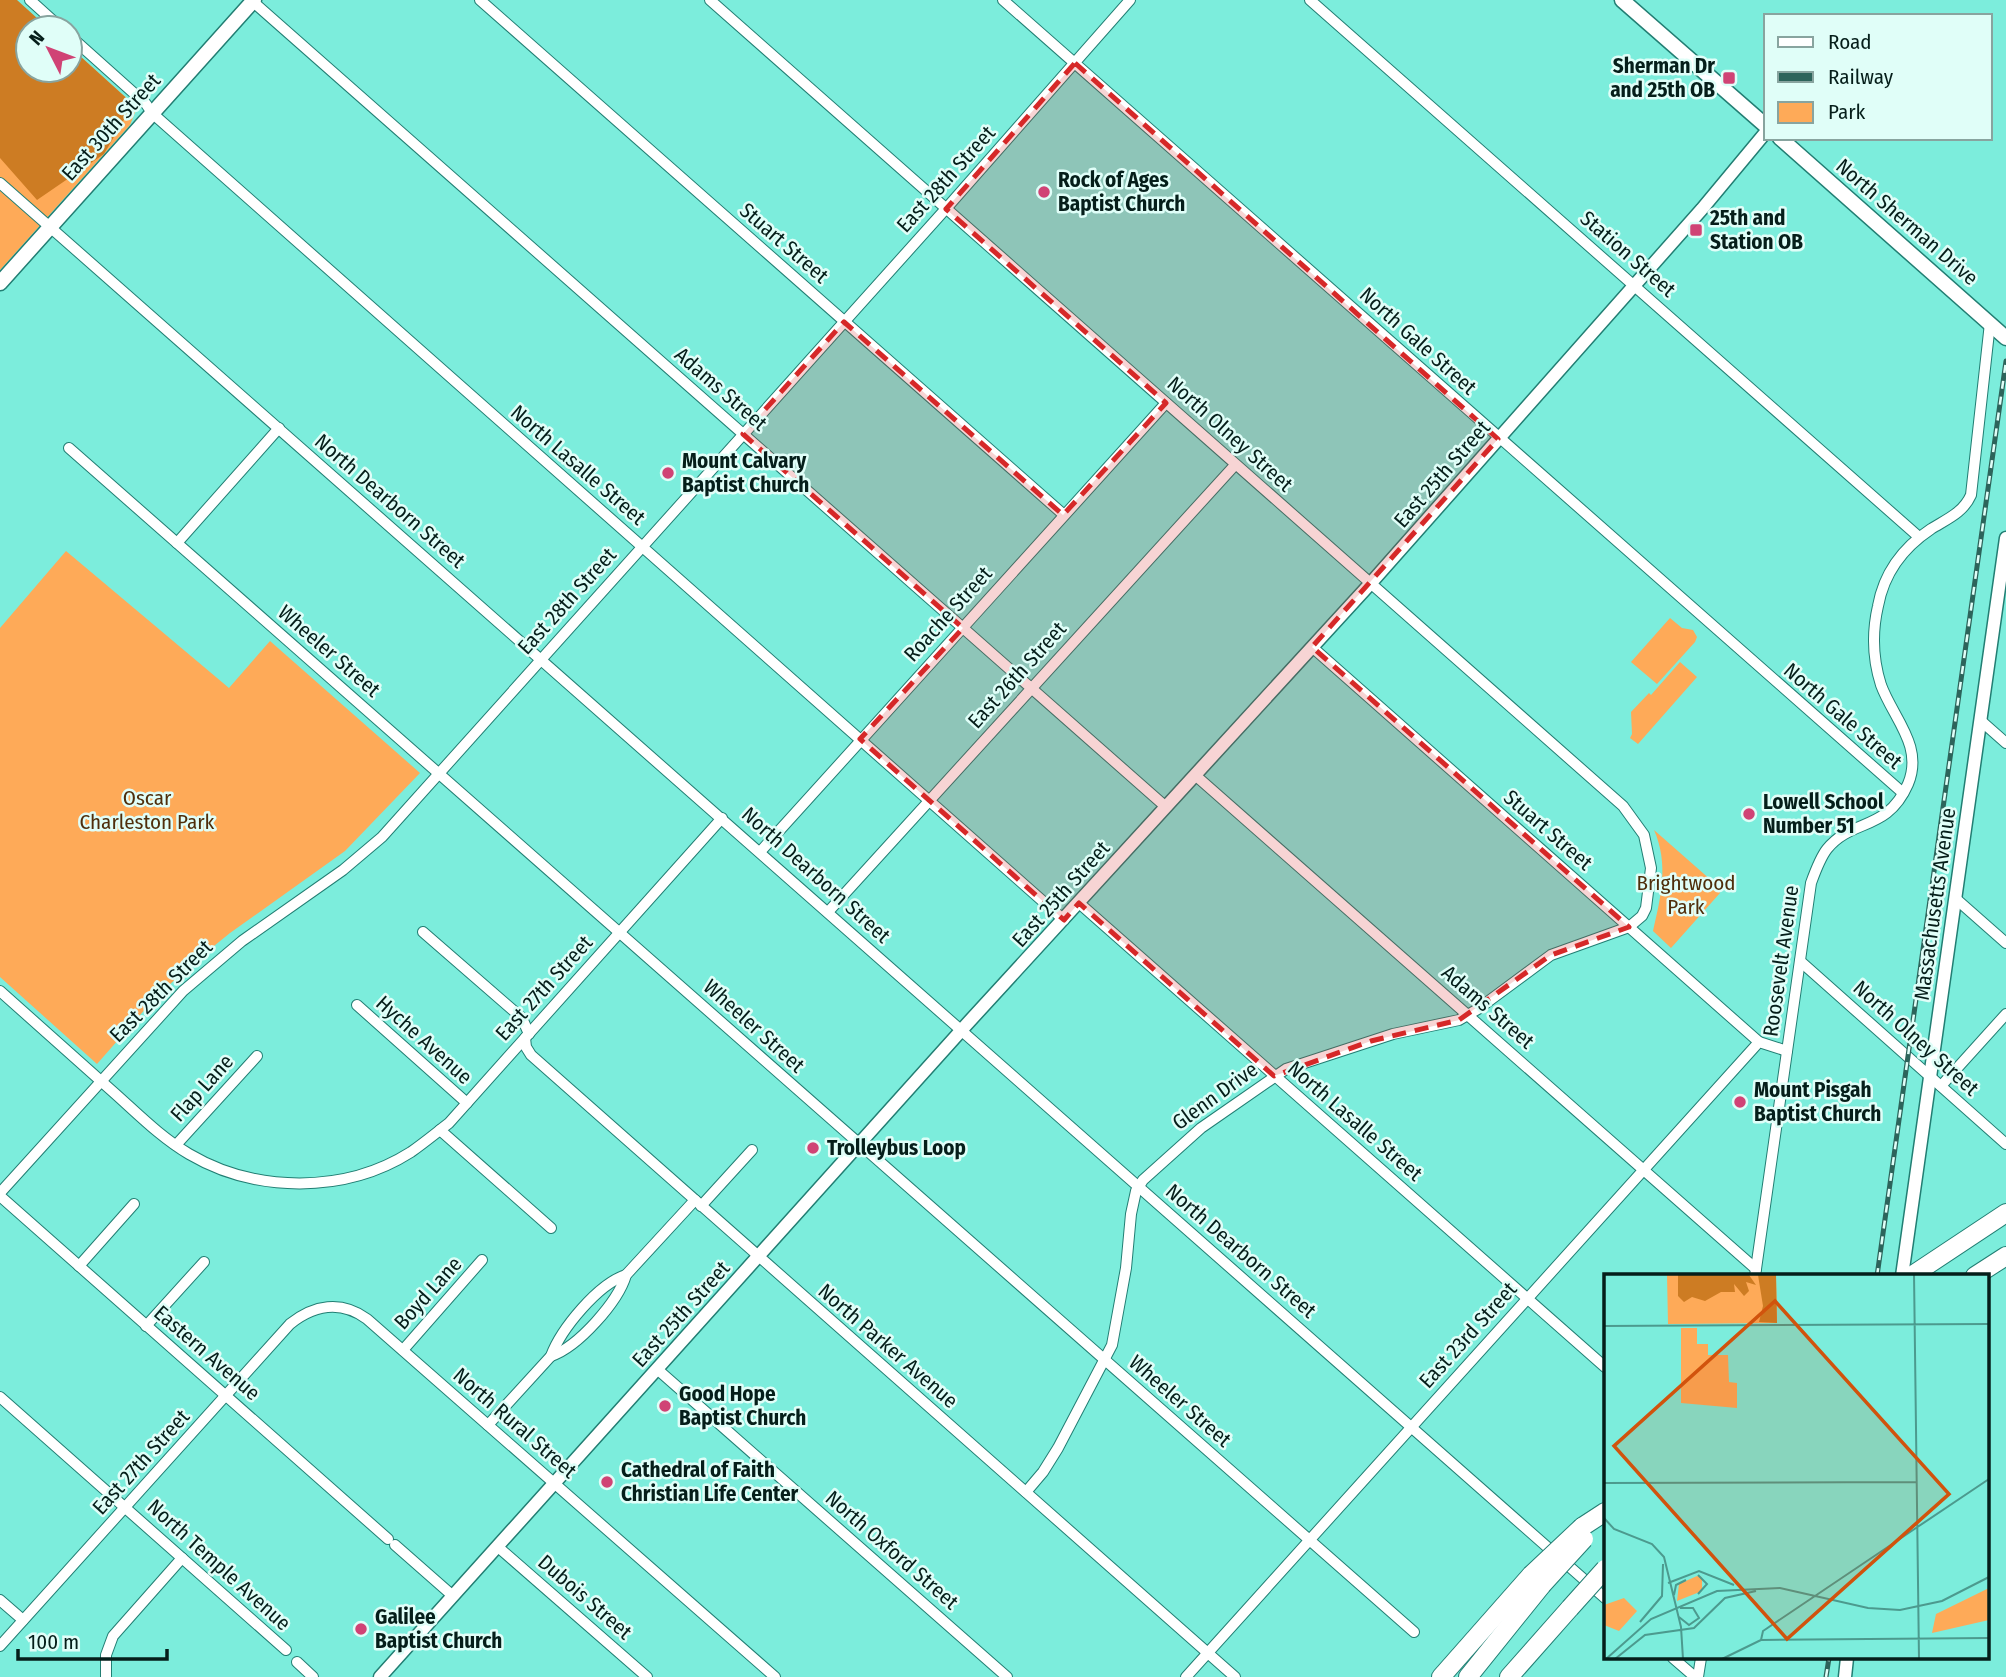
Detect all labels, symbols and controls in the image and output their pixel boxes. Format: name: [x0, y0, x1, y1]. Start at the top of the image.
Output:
north arrow: [14, 14, 84, 84]
legend: [1764, 14, 1992, 140]
text: N: [24, 26, 49, 50]
text: Road: [1828, 29, 1872, 55]
place label: Sherman Dr and 25th OB: [1610, 53, 1715, 103]
text: Railway: [1828, 64, 1894, 90]
street label: East 30th Street: [56, 68, 166, 186]
marker: Sherman Dr and 25th OB: [1721, 70, 1737, 86]
text: Park: [1828, 99, 1866, 125]
street label: East 28th Street: [891, 120, 1001, 238]
street label: North Sherman Drive: [1831, 153, 1983, 291]
place label: Rock of Ages Baptist Church: [1058, 167, 1185, 217]
marker: Rock of Ages Baptist Church: [1036, 184, 1052, 200]
street label: Stuart Street: [734, 197, 834, 289]
street label: Station Street: [1575, 205, 1681, 303]
place label: 25th and Station OB: [1709, 205, 1803, 255]
marker: 25th and Station OB: [1688, 222, 1704, 238]
street label: North Gale Street: [1354, 282, 1482, 400]
street label: Adams Street: [669, 342, 773, 436]
street label: North Olney Street: [1162, 371, 1298, 497]
street label: North Lasalle Street: [505, 399, 651, 531]
street label: East 25th Street: [1388, 415, 1496, 533]
street label: North Dearborn Street: [309, 428, 471, 574]
place label: Mount Calvary Baptist Church: [682, 448, 809, 498]
marker: Mount Calvary Baptist Church: [660, 465, 676, 481]
street label: East 28th Street: [512, 542, 622, 660]
street label: Roache Street: [898, 561, 998, 667]
street label: Wheeler Street: [272, 599, 386, 703]
street label: East 26th Street: [962, 616, 1072, 734]
street label: North Gale Street: [1778, 657, 1908, 775]
street label: Stuart Street: [1498, 784, 1598, 876]
park label: Oscar Charleston Park: [80, 785, 215, 835]
place label: Lowell School Number 51: [1763, 789, 1884, 839]
street label: North Dearborn Street: [736, 801, 896, 949]
marker: Lowell School Number 51: [1741, 806, 1757, 822]
street label: Massachusetts Avenue: [1909, 806, 1961, 1002]
street label: East 25th Street: [1007, 836, 1116, 952]
park label: Brightwood Park: [1636, 870, 1736, 920]
street label: Roosevelt Avenue: [1758, 884, 1804, 1038]
street label: East 27th Street: [490, 930, 598, 1046]
street label: East 28th Street: [104, 934, 218, 1048]
street label: Adams Street: [1436, 960, 1540, 1054]
street label: Wheeler Street: [698, 974, 810, 1078]
street label: North Olney Street: [1848, 975, 1984, 1101]
street label: Hyche Avenue: [371, 990, 477, 1090]
street label: Flap Lane: [165, 1049, 239, 1127]
street label: North Lasalle Street: [1282, 1055, 1428, 1187]
street label: Glenn Drive: [1167, 1056, 1263, 1136]
place label: Mount Pisgah Baptist Church: [1754, 1077, 1881, 1127]
marker: Mount Pisgah Baptist Church: [1732, 1094, 1748, 1110]
place label: Trolleybus Loop: [827, 1135, 966, 1161]
marker: Trolleybus Loop: [805, 1140, 821, 1156]
street label: North Dearborn Street: [1160, 1178, 1322, 1324]
street label: Boyd Lane: [389, 1251, 467, 1335]
street label: East 25th Street: [627, 1256, 736, 1372]
inset map: [1604, 1274, 1988, 1660]
street label: East 23rd Street: [1414, 1277, 1523, 1393]
street label: North Parker Avenue: [813, 1278, 963, 1414]
street label: Eastern Avenue: [149, 1300, 265, 1406]
street label: Wheeler Street: [1123, 1349, 1237, 1453]
street label: North Rural Street: [448, 1362, 582, 1484]
place label: Good Hope Baptist Church: [679, 1381, 806, 1431]
marker: Good Hope Baptist Church: [657, 1398, 673, 1414]
street label: East 27th Street: [87, 1404, 195, 1520]
place label: Cathedral of Faith Christian Life Center: [621, 1457, 799, 1507]
marker: Cathedral of Faith Christian Life Center: [599, 1474, 615, 1490]
street label: North Oxford Street: [820, 1485, 964, 1615]
street label: North Temple Avenue: [142, 1494, 296, 1636]
street label: Dubois Street: [533, 1549, 637, 1645]
place label: Galilee Baptist Church: [375, 1604, 502, 1654]
scale bar: [18, 1618, 166, 1662]
marker: Galilee Baptist Church: [353, 1621, 369, 1637]
text: 100 m: [28, 1629, 79, 1655]

